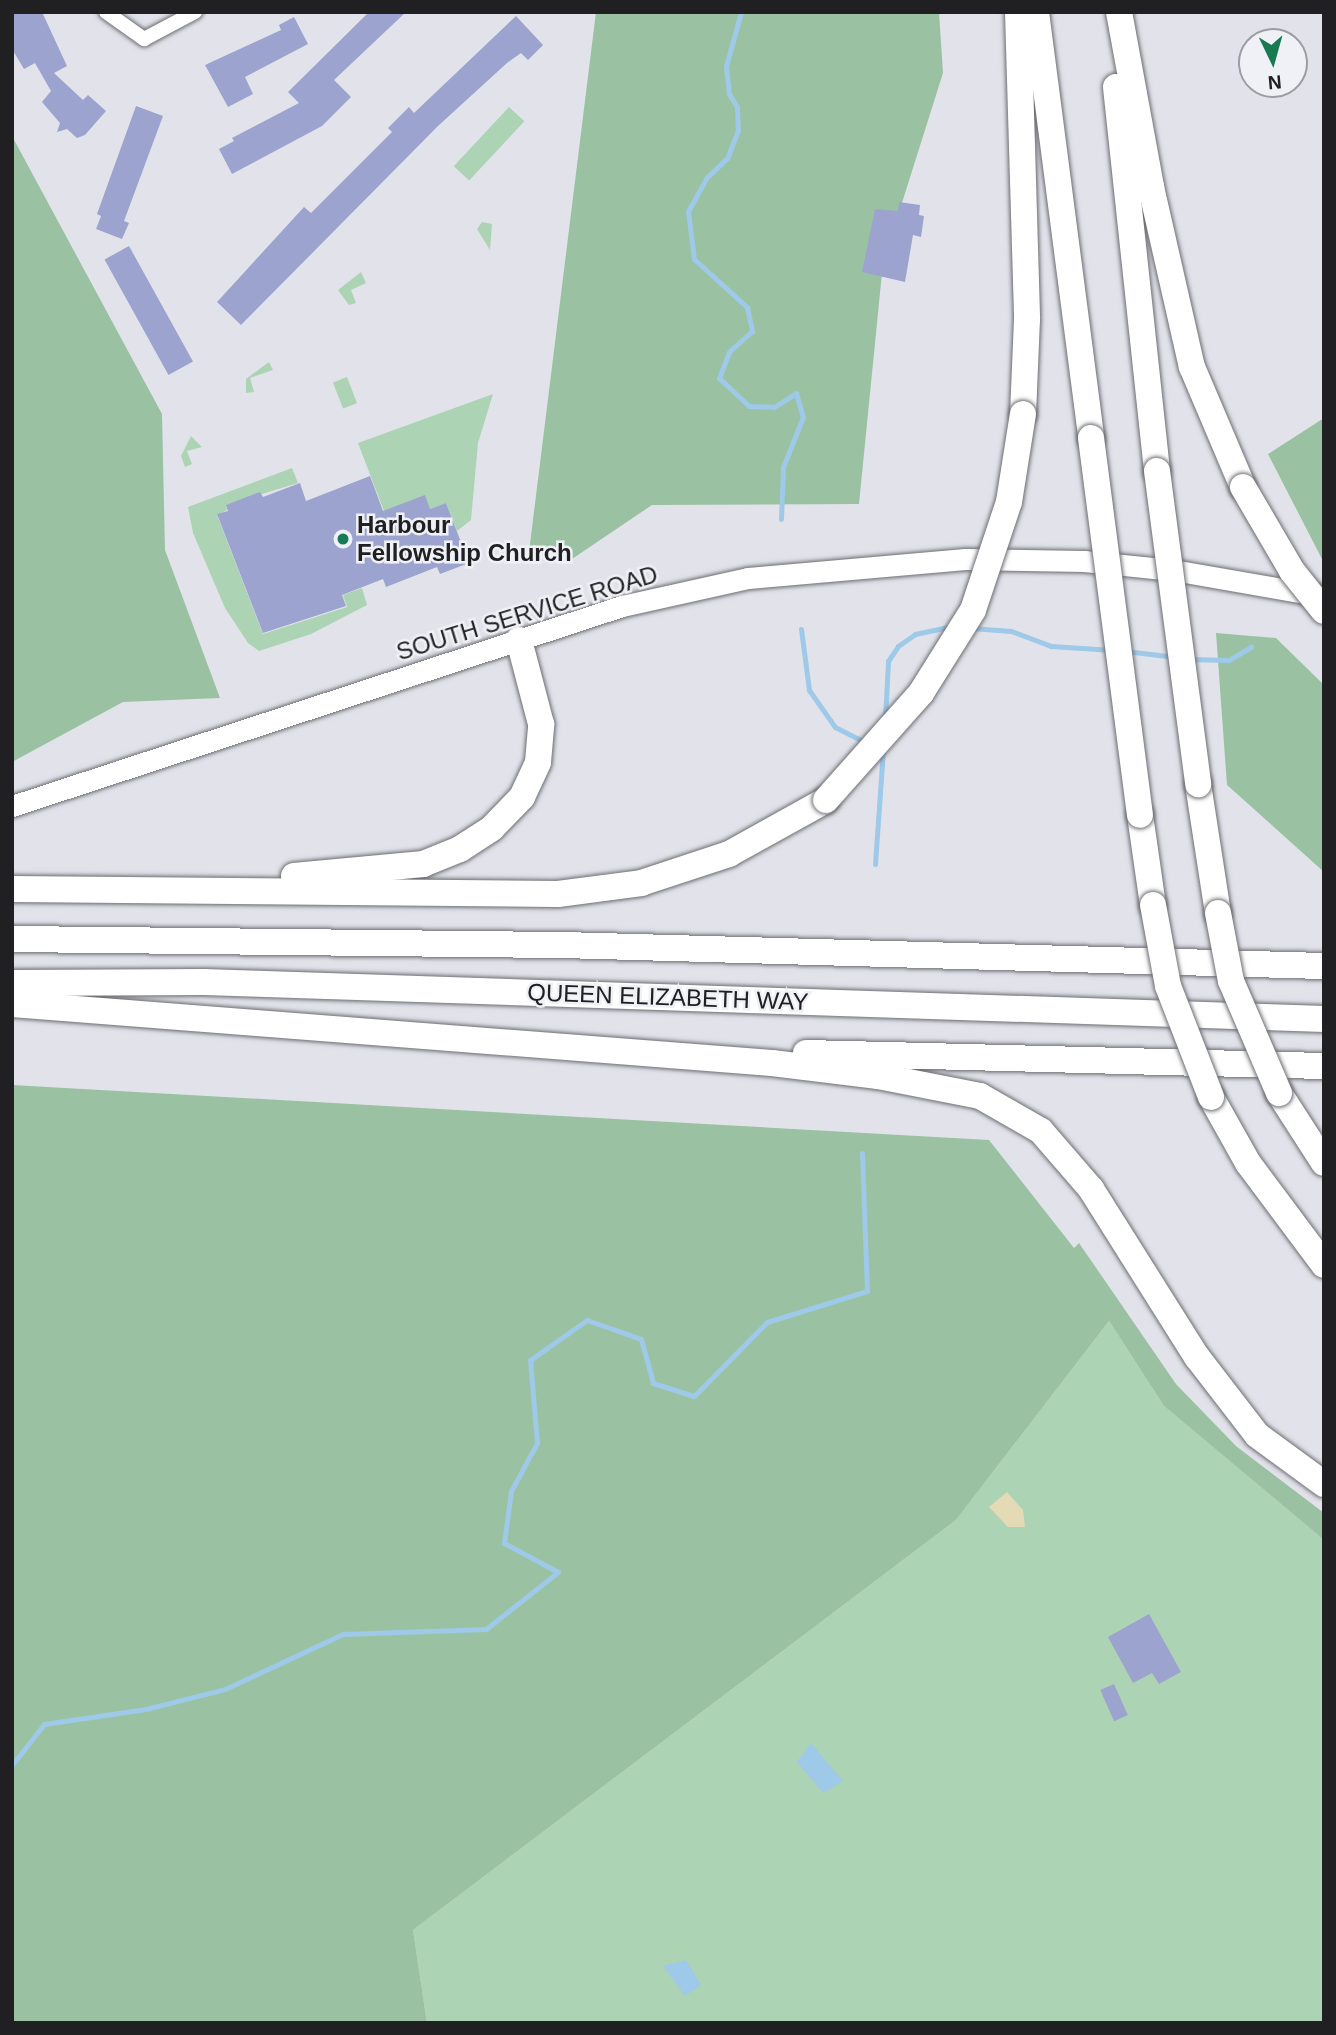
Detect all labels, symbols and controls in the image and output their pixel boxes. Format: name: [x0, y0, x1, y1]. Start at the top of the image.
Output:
north arrow: [1238, 28, 1308, 98]
text: N: [1267, 71, 1282, 93]
place label: Harbour Fellowship Church: [357, 511, 572, 567]
marker: Harbour Fellowship Church: [335, 531, 351, 547]
street label: SOUTH SERVICE ROAD: [393, 560, 661, 666]
street label: QUEEN ELIZABETH WAY: [527, 978, 809, 1016]

